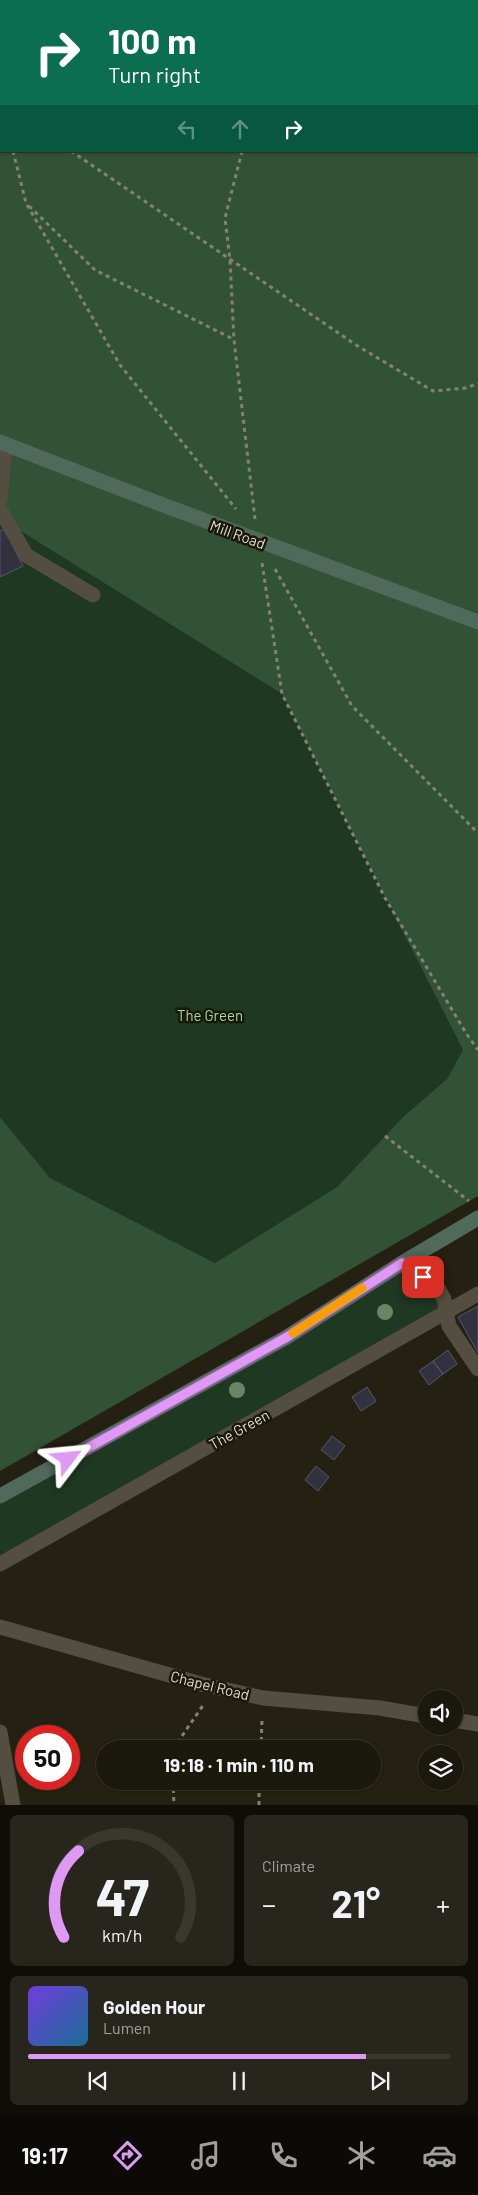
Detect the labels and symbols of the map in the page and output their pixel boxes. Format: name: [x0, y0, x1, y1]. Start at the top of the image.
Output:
street label: Mill Road: [208, 516, 268, 552]
park label: The Green: [177, 1006, 243, 1024]
pin: [402, 1256, 444, 1298]
street label: The Green: [206, 1405, 272, 1453]
position arrow: [41, 1432, 93, 1484]
street label: Chapel Road: [169, 1667, 251, 1703]
speed limit sign: 50: [15, 1725, 80, 1790]

